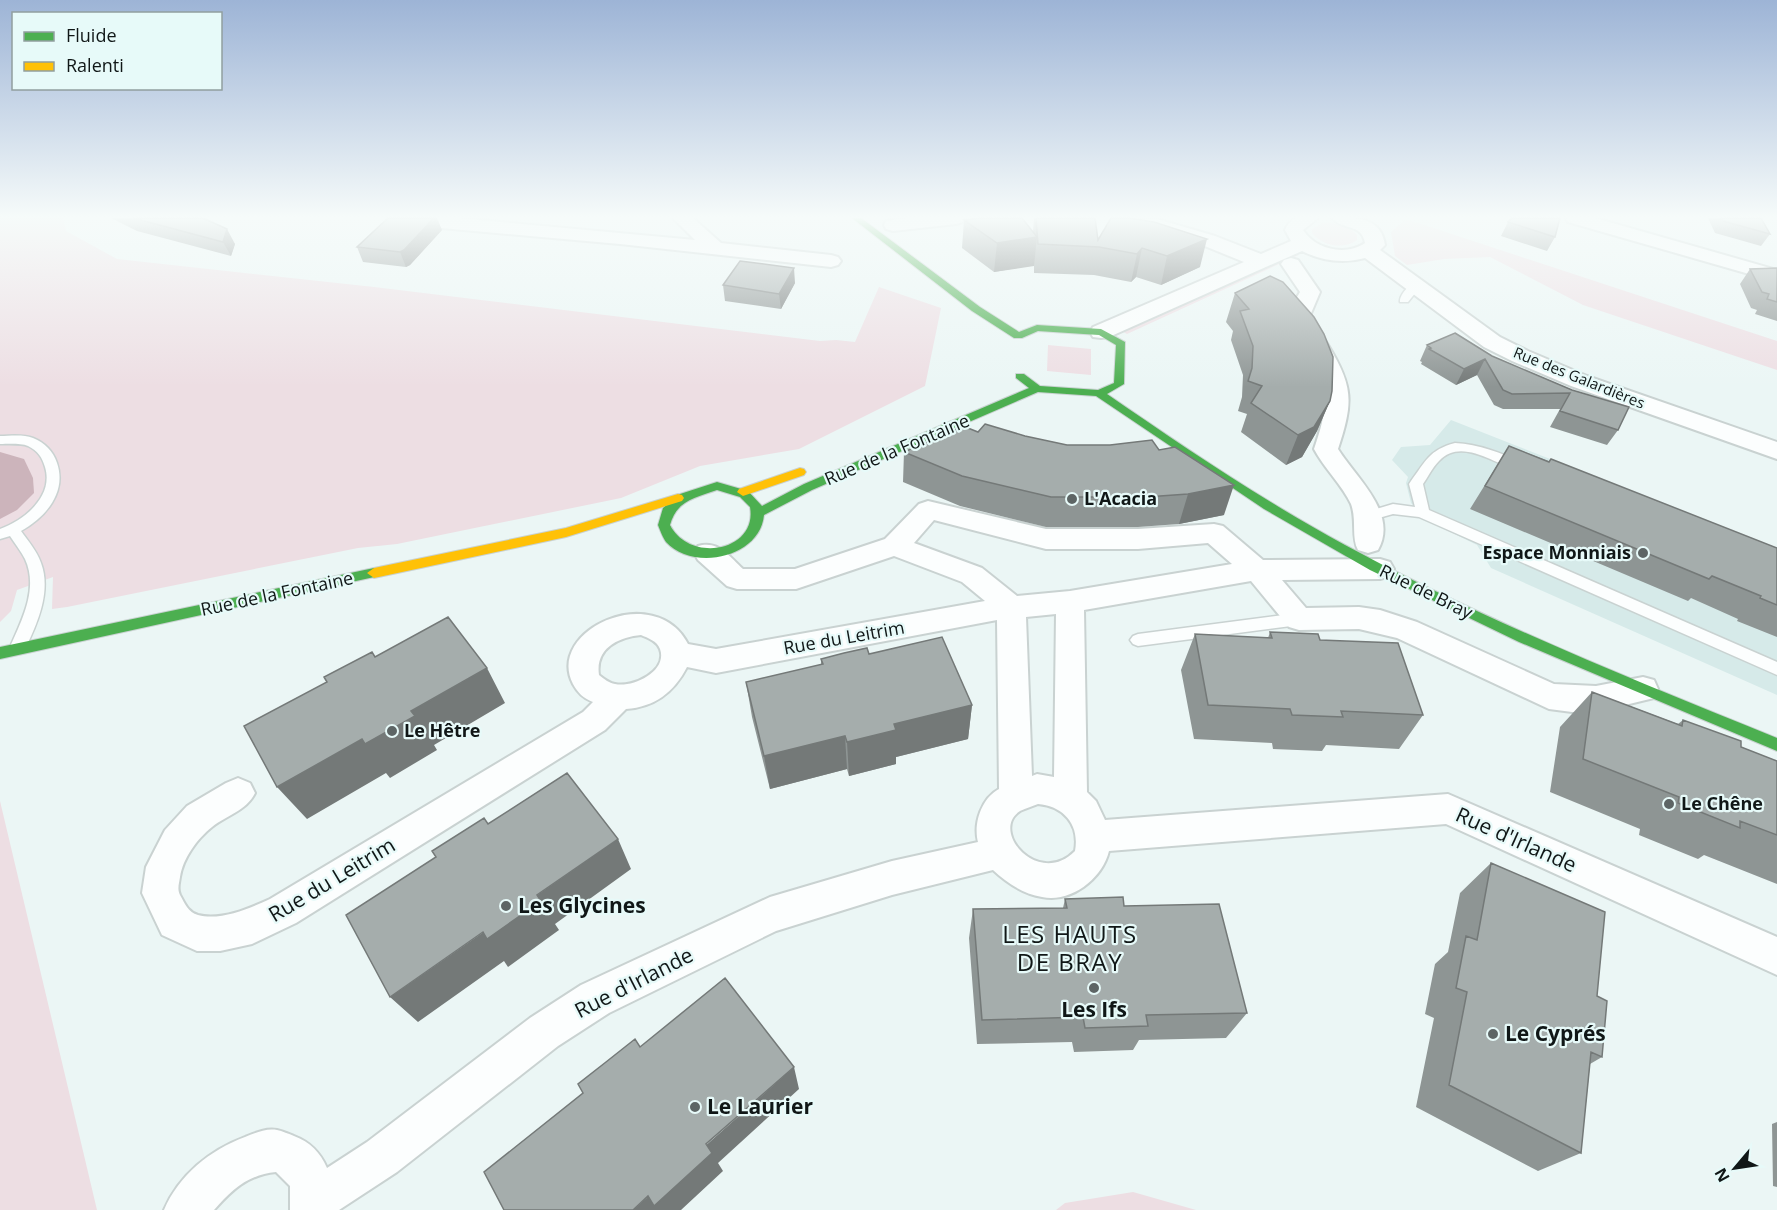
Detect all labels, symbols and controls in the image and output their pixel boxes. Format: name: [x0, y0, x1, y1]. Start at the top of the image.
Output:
legend: [12, 12, 222, 90]
text: Fluide: [66, 23, 117, 47]
text: Ralenti: [66, 53, 124, 77]
street label: Rue des Galardières: [1511, 342, 1648, 413]
street label: Rue de la Fontaine: [820, 408, 973, 490]
place label: L'Acacia: [1084, 486, 1157, 510]
marker: L'Acacia: [1065, 492, 1079, 506]
place label: Espace Monniais: [1483, 540, 1631, 564]
marker: Espace Monniais: [1636, 546, 1650, 560]
street label: Rue de Bray: [1376, 558, 1478, 624]
street label: Rue de la Fontaine: [198, 565, 355, 621]
street label: Rue du Leitrim: [781, 615, 906, 659]
place label: Le Hêtre: [404, 718, 481, 742]
marker: Le Hêtre: [385, 724, 399, 738]
place label: Le Chêne: [1681, 791, 1763, 815]
marker: Le Chêne: [1662, 797, 1676, 811]
street label: Rue d'Irlande: [1452, 800, 1581, 878]
street label: Rue du Leitrim: [263, 830, 400, 928]
place label: Les Glycines: [518, 891, 646, 919]
marker: Les Glycines: [499, 899, 513, 913]
district label: LES HAUTS DE BRAY: [1002, 917, 1138, 978]
street label: Rue d'Irlande: [570, 940, 698, 1024]
marker: Les Ifs: [1087, 981, 1101, 995]
place label: Les Ifs: [1061, 995, 1127, 1023]
place label: Le Cyprés: [1505, 1019, 1606, 1047]
marker: Le Cyprés: [1486, 1027, 1500, 1041]
place label: Le Laurier: [707, 1092, 813, 1120]
marker: Le Laurier: [688, 1100, 702, 1114]
north arrow: [1705, 1138, 1765, 1198]
text: N: [1709, 1164, 1735, 1186]

